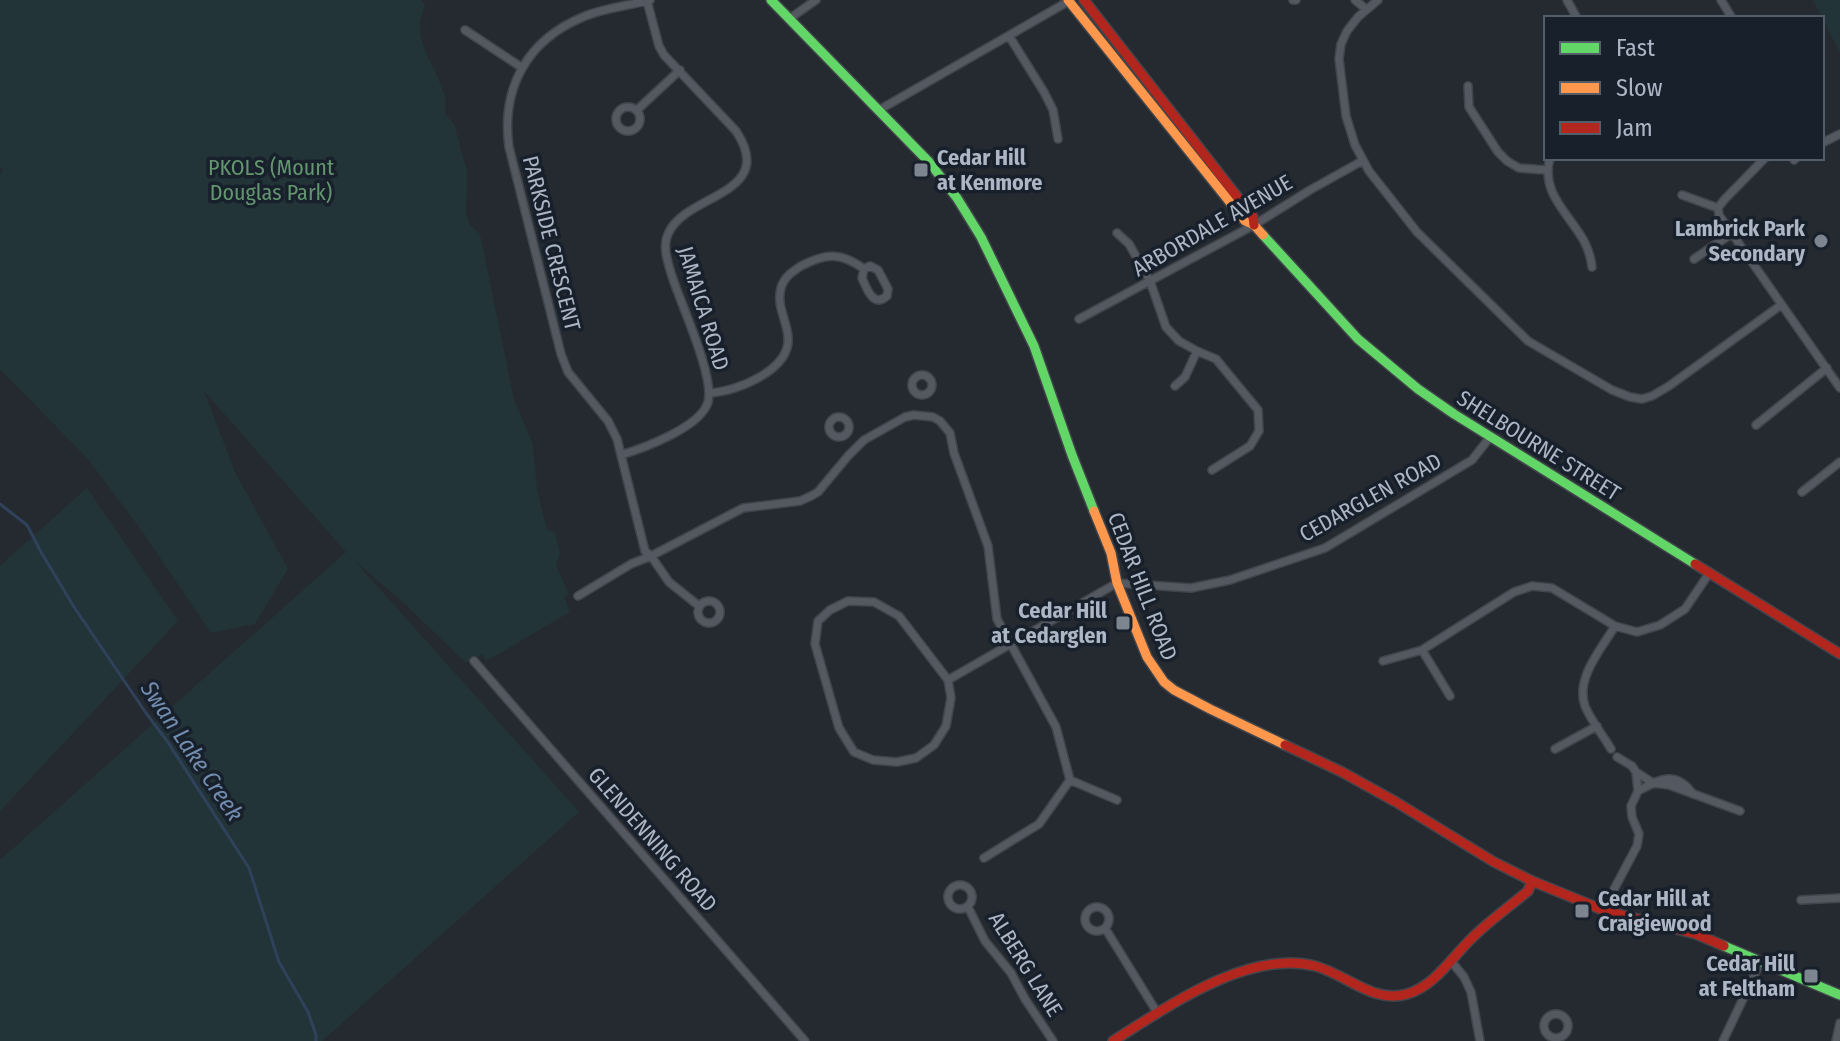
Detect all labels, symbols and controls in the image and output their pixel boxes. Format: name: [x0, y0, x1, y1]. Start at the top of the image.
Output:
legend: [1544, 16, 1824, 160]
text: Fast: [1616, 34, 1655, 62]
text: Slow: [1616, 74, 1663, 102]
text: Jam: [1616, 114, 1653, 142]
place label: Cedar Hill at Kenmore: [937, 144, 1042, 196]
street label: PARKSIDE CRESCENT: [517, 153, 587, 334]
park label: PKOLS (Mount Douglas Park): [208, 154, 335, 206]
marker: Cedar Hill at Kenmore: [912, 161, 930, 179]
street label: ARBORDALE AVENUE: [1127, 169, 1297, 282]
place label: Lambrick Park Secondary: [1675, 215, 1806, 267]
marker: Lambrick Park Secondary: [1812, 232, 1830, 250]
street label: JAMAICA ROAD: [672, 243, 735, 373]
street label: SHELBOURNE STREET: [1452, 384, 1626, 507]
street label: CEDARGLEN ROAD: [1294, 447, 1446, 548]
street label: CEDAR HILL ROAD: [1102, 508, 1183, 664]
place label: Cedar Hill at Cedarglen: [991, 597, 1108, 649]
marker: Cedar Hill at Cedarglen: [1114, 614, 1132, 632]
water label: Swan Lake Creek: [134, 675, 249, 826]
street label: GLENDENNING ROAD: [583, 762, 723, 917]
place label: Cedar Hill at Craigiewood: [1598, 885, 1712, 937]
marker: Cedar Hill at Craigiewood: [1573, 902, 1591, 920]
street label: ALBERG LANE: [983, 907, 1068, 1022]
place label: Cedar Hill at Feltham: [1699, 950, 1796, 1002]
marker: Cedar Hill at Feltham: [1802, 967, 1820, 985]

